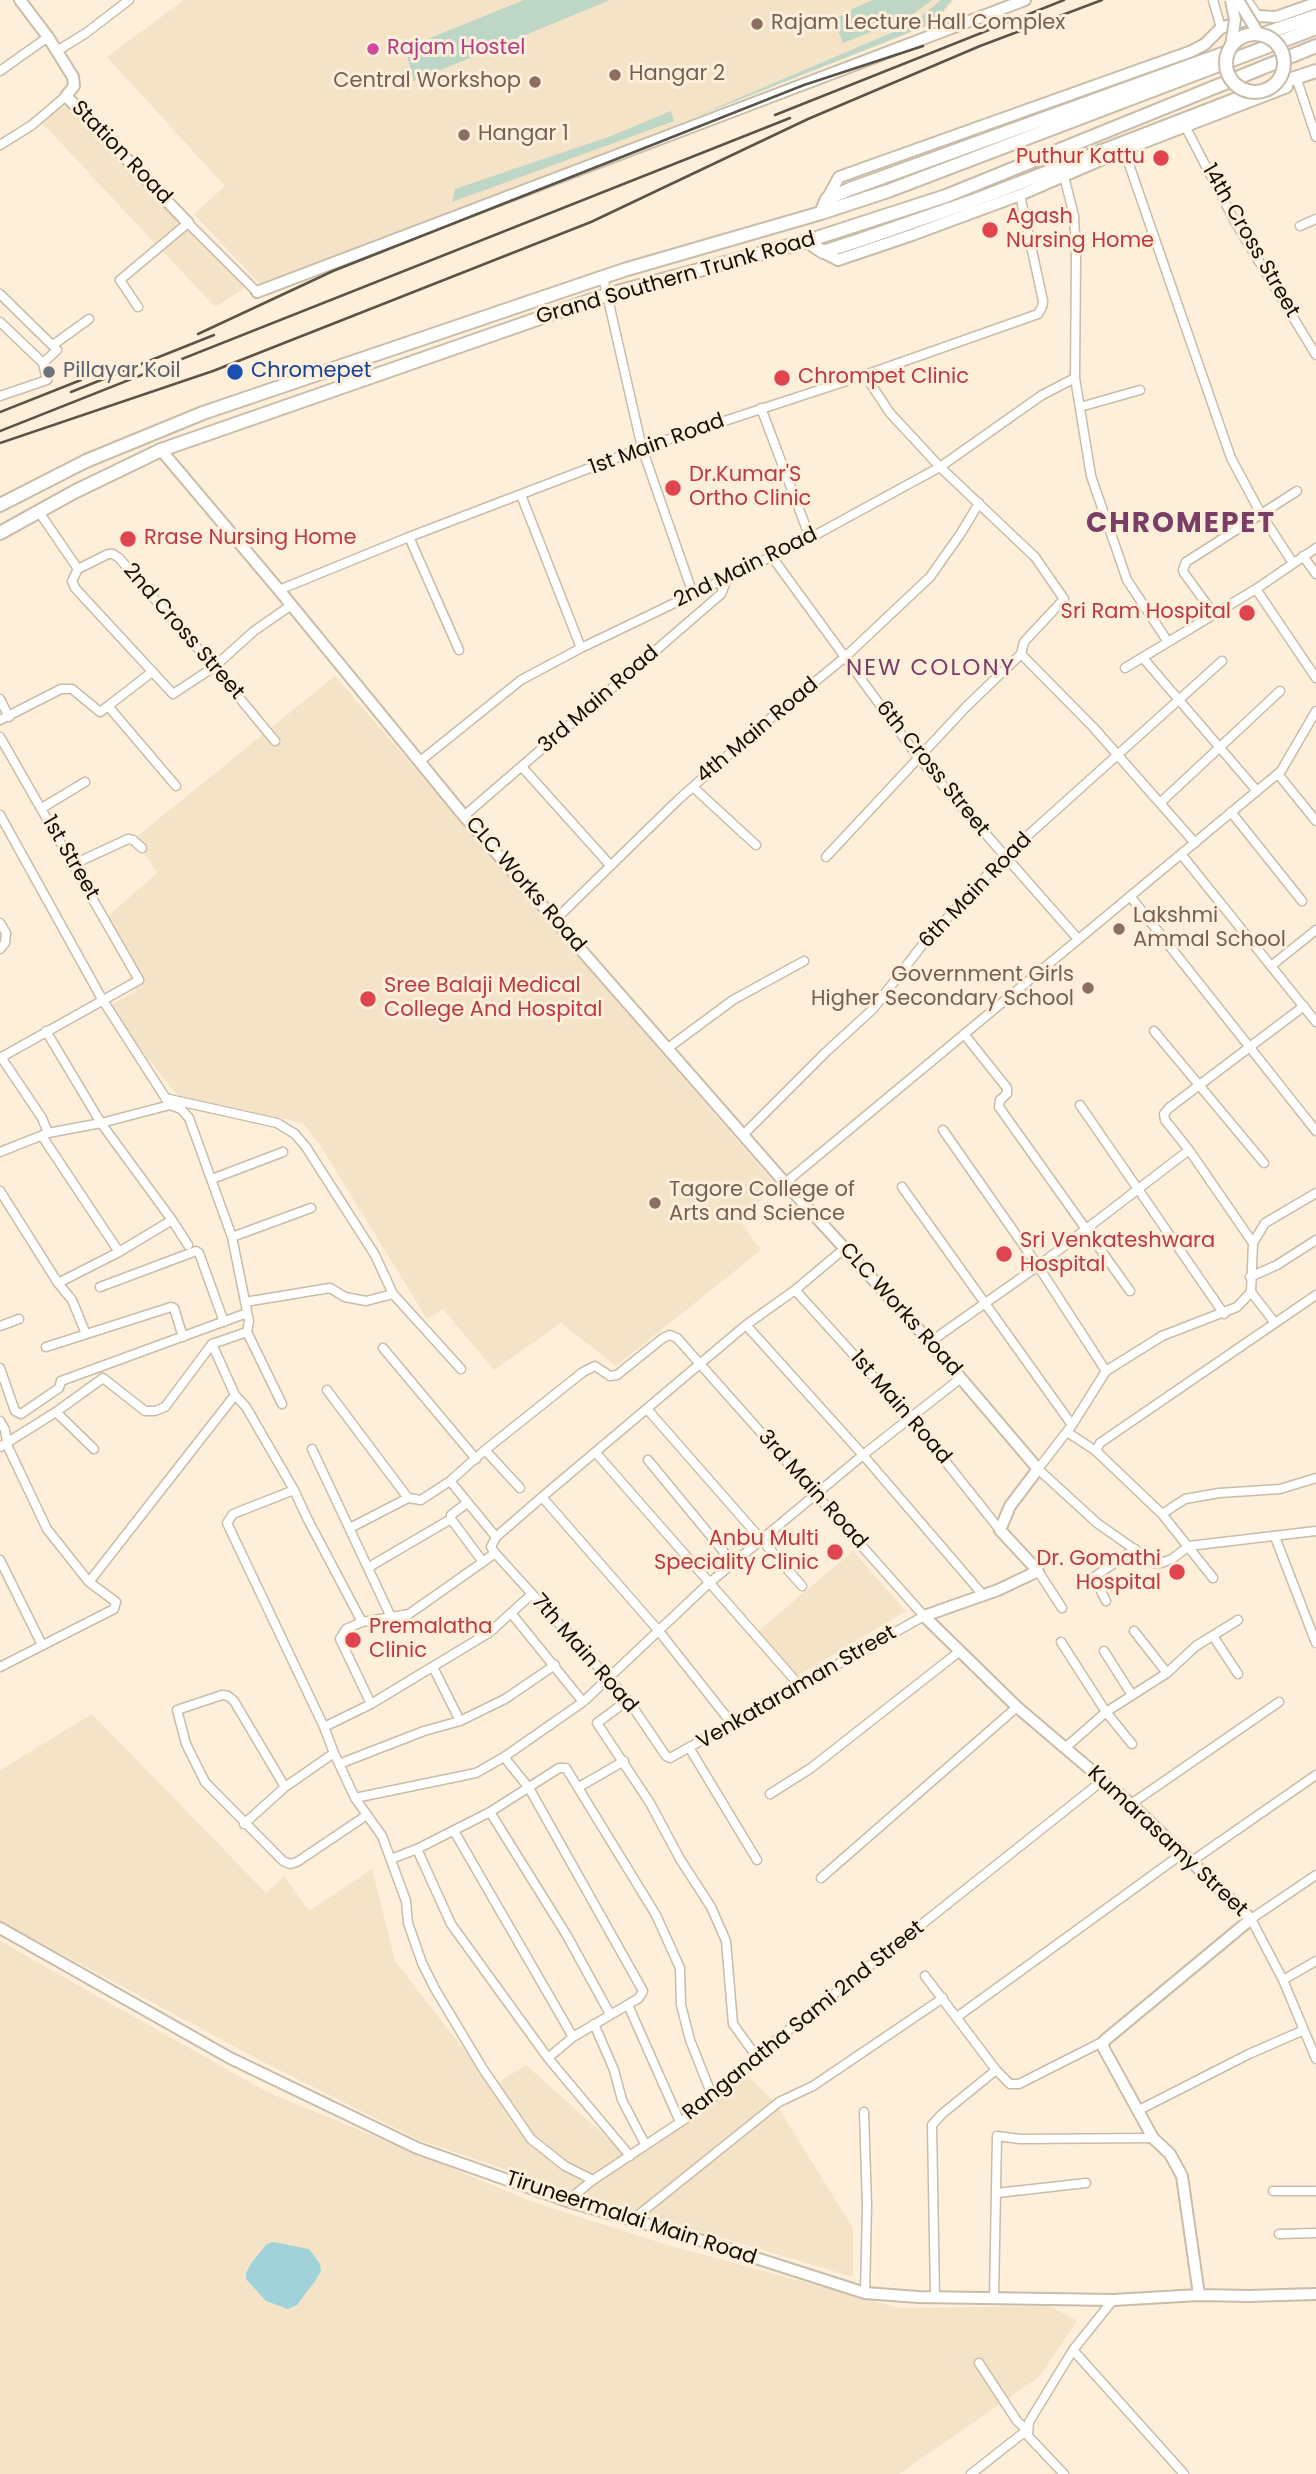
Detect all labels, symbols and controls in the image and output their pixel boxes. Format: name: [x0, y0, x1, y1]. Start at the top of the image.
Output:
place label: Rajam Lecture Hall Complex: [771, 11, 1065, 37]
marker: Rajam Lecture Hall Complex: [749, 16, 765, 32]
place label: Rajam Hostel: [387, 36, 525, 62]
marker: Rajam Hostel: [365, 41, 381, 57]
place label: Hangar 2: [629, 62, 725, 88]
marker: Hangar 2: [607, 67, 623, 83]
place label: Central Workshop: [333, 69, 521, 95]
marker: Central Workshop: [527, 74, 543, 90]
street label: Station Road: [65, 96, 177, 210]
place label: Hangar 1: [478, 122, 569, 148]
marker: Hangar 1: [456, 127, 472, 143]
place label: Puthur Kattu: [1016, 145, 1145, 171]
marker: Puthur Kattu: [1151, 148, 1171, 168]
street label: 14th Cross Street: [1196, 160, 1304, 322]
place label: Agash Nursing Home: [1006, 205, 1154, 255]
marker: Agash Nursing Home: [980, 220, 1000, 240]
street label: Grand Southern Trunk Road: [534, 227, 818, 331]
place label: Pillayar Koil: [63, 359, 181, 385]
place label: Chromepet: [251, 359, 371, 385]
marker: Chromepet: [225, 362, 245, 382]
marker: Pillayar Koil: [41, 364, 57, 380]
place label: Chrompet Clinic: [798, 365, 969, 391]
marker: Chrompet Clinic: [772, 368, 792, 388]
street label: 1st Main Road: [586, 409, 728, 481]
place label: Dr.Kumar'S Ortho Clinic: [689, 463, 811, 513]
marker: Dr.Kumar'S Ortho Clinic: [663, 478, 683, 498]
district label: CHROMEPET: [1087, 508, 1275, 542]
street label: 2nd Main Road: [670, 522, 822, 614]
place label: Rrase Nursing Home: [144, 526, 356, 552]
marker: Rrase Nursing Home: [118, 529, 138, 549]
street label: 2nd Cross Street: [117, 559, 249, 705]
place label: Sri Ram Hospital: [1061, 600, 1231, 626]
marker: Sri Ram Hospital: [1237, 603, 1257, 623]
street label: 3rd Main Road: [534, 641, 664, 759]
district label: NEW COLONY: [847, 655, 1015, 683]
street label: 4th Main Road: [692, 673, 824, 789]
street label: 6th Cross Street: [870, 696, 994, 842]
street label: 1st Street: [36, 812, 104, 904]
street label: CLC Works Road: [459, 812, 591, 958]
street label: 6th Main Road: [914, 828, 1038, 954]
place label: Lakshmi Ammal School: [1133, 904, 1286, 954]
marker: Lakshmi Ammal School: [1111, 921, 1127, 937]
place label: Government Girls Higher Secondary School: [811, 963, 1074, 1013]
place label: Sree Balaji Medical College And Hospital: [384, 974, 603, 1024]
marker: Government Girls Higher Secondary School: [1080, 980, 1096, 996]
marker: Sree Balaji Medical College And Hospital: [358, 989, 378, 1009]
place label: Tagore College of Arts and Science: [669, 1178, 855, 1228]
marker: Tagore College of Arts and Science: [647, 1195, 663, 1211]
place label: Sri Venkateshwara Hospital: [1020, 1229, 1215, 1279]
street label: CLC Works Road: [833, 1238, 967, 1382]
marker: Sri Venkateshwara Hospital: [994, 1244, 1014, 1264]
street label: 1st Main Road: [844, 1346, 956, 1470]
street label: 3rd Main Road: [752, 1425, 872, 1555]
place label: Anbu Multi Speciality Clinic: [654, 1527, 819, 1577]
marker: Anbu Multi Speciality Clinic: [825, 1542, 845, 1562]
place label: Dr. Gomathi Hospital: [1036, 1547, 1161, 1597]
marker: Dr. Gomathi Hospital: [1167, 1562, 1187, 1582]
street label: 7th Main Road: [526, 1589, 642, 1719]
place label: Premalatha Clinic: [369, 1615, 492, 1665]
street label: Venkataraman Street: [693, 1621, 901, 1755]
marker: Premalatha Clinic: [343, 1630, 363, 1650]
street label: Kumarasamy Street: [1082, 1761, 1252, 1923]
street label: Ranganatha Sami 2nd Street: [678, 1916, 930, 2126]
street label: Tiruneermalai Main Road: [502, 2167, 760, 2271]

